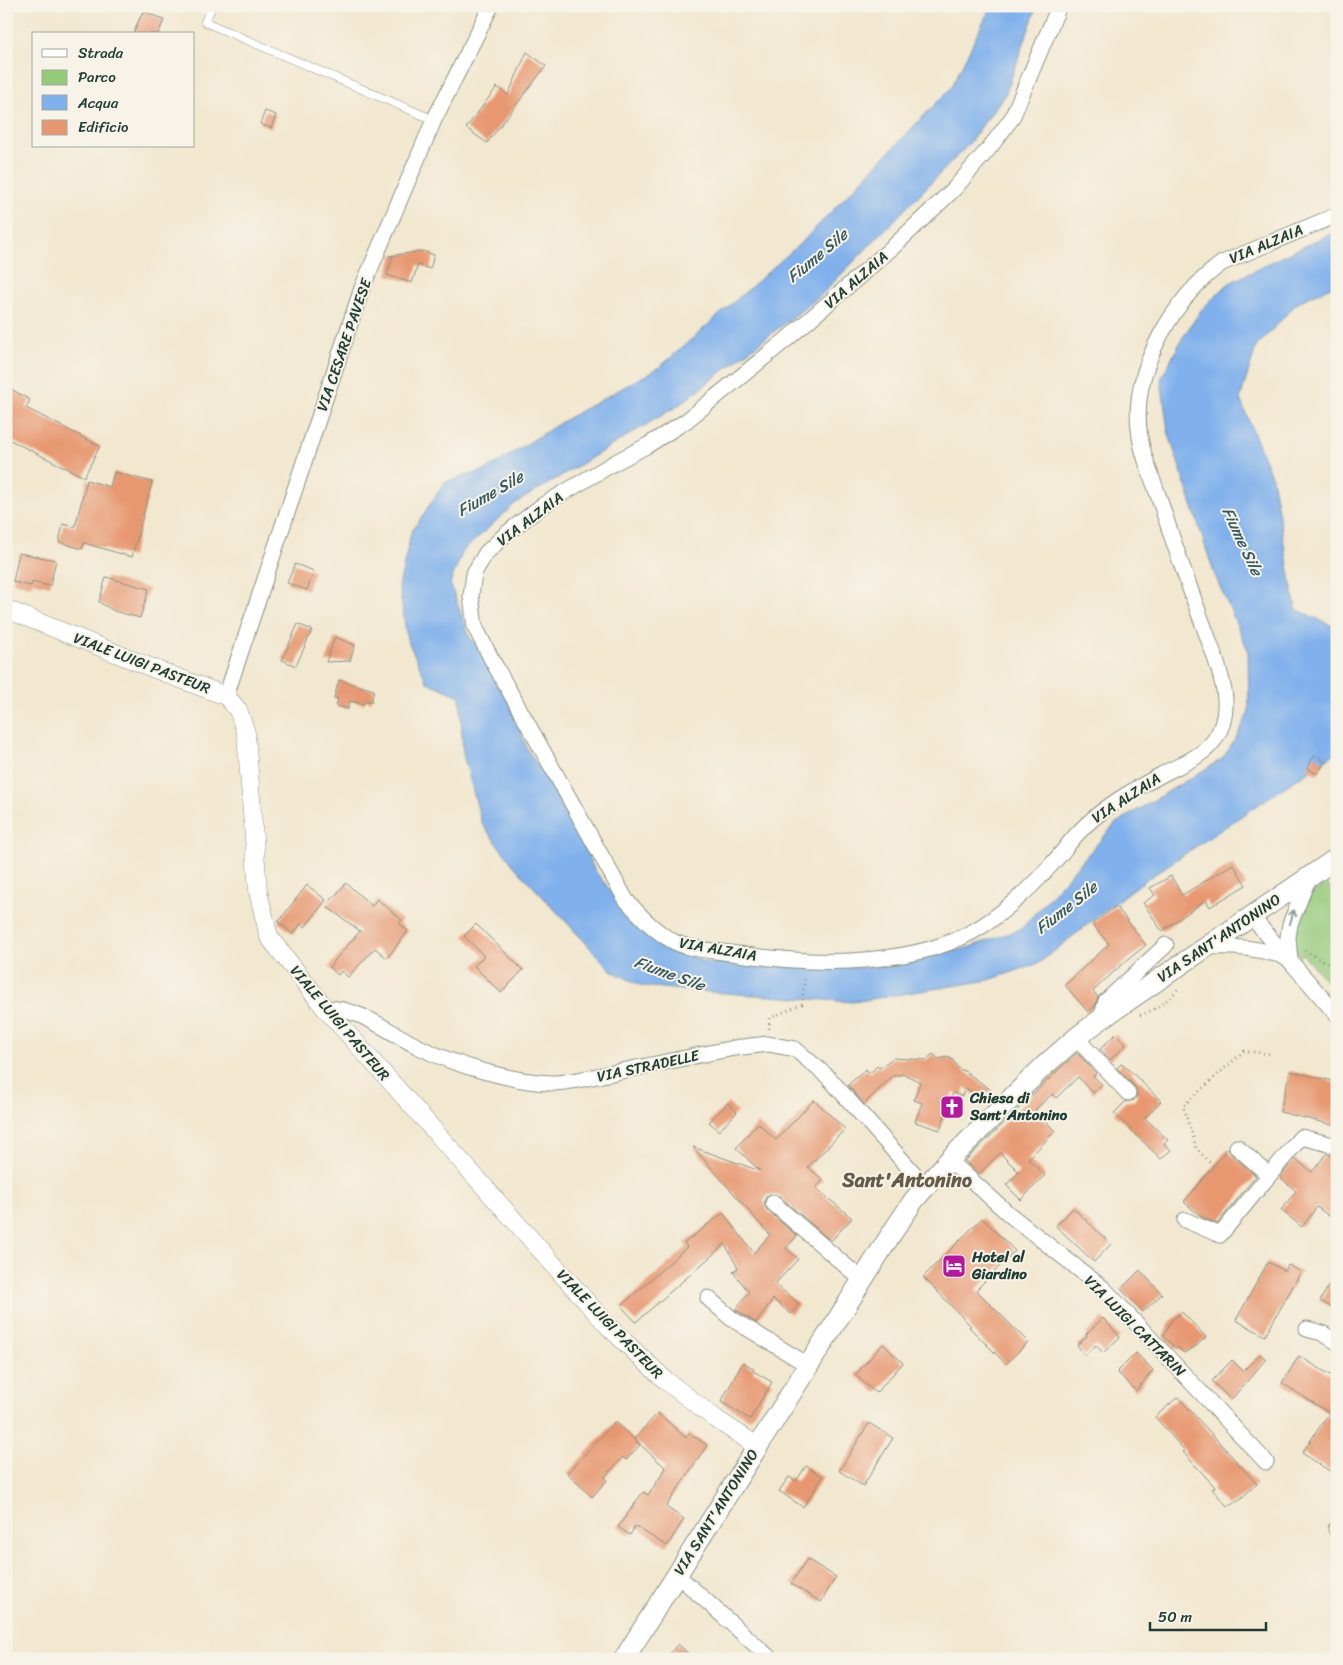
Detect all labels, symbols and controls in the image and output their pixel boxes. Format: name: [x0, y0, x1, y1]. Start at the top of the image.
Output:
legend: [32, 32, 195, 148]
text: Strada: [78, 40, 124, 66]
text: Parco: [78, 64, 116, 90]
text: Acqua: [77, 90, 119, 116]
text: Edificio: [78, 114, 129, 140]
street label: VIA ALZAIA: [1225, 217, 1307, 271]
water label: Fiume Sile: [780, 220, 856, 290]
street label: VIA ALZAIA: [818, 245, 894, 315]
street label: VIA CESARE PAVESE: [309, 274, 379, 415]
water label: Fiume Sile: [451, 462, 531, 524]
street label: VIA ALZAIA: [491, 485, 569, 553]
water label: Fiume Sile: [1214, 502, 1272, 582]
street label: VIALE LUIGI PASTEUR: [70, 625, 214, 701]
street label: VIA ALZAIA: [1086, 766, 1166, 830]
water label: Fiume Sile: [1029, 872, 1105, 941]
street label: VIA SANT'ANTONINO: [1152, 887, 1287, 989]
one-way arrow: [1288, 910, 1297, 926]
street label: VIA ALZAIA: [677, 929, 759, 969]
water label: Fiume Sile: [631, 947, 711, 1000]
street label: VIALE LUIGI PASTEUR: [283, 959, 397, 1087]
street label: VIA STRADELLE: [595, 1042, 703, 1089]
place label: Chiesa di Sant'Antonino: [969, 1085, 1068, 1128]
church icon: Chiesa di Sant'Antonino: [939, 1094, 965, 1120]
district label: Sant'Antonino: [841, 1163, 972, 1198]
place label: Hotel al Giardino: [971, 1244, 1027, 1287]
hotel icon: Hotel al Giardino: [941, 1253, 967, 1279]
street label: VIALE LUIGI PASTEUR: [550, 1263, 670, 1385]
street label: VIA LUIGI CATTARIN: [1078, 1269, 1192, 1383]
street label: VIA SANT'ANTONINO: [667, 1443, 766, 1580]
scale bar: [1150, 1600, 1267, 1632]
text: 50 m: [1158, 1604, 1193, 1630]

